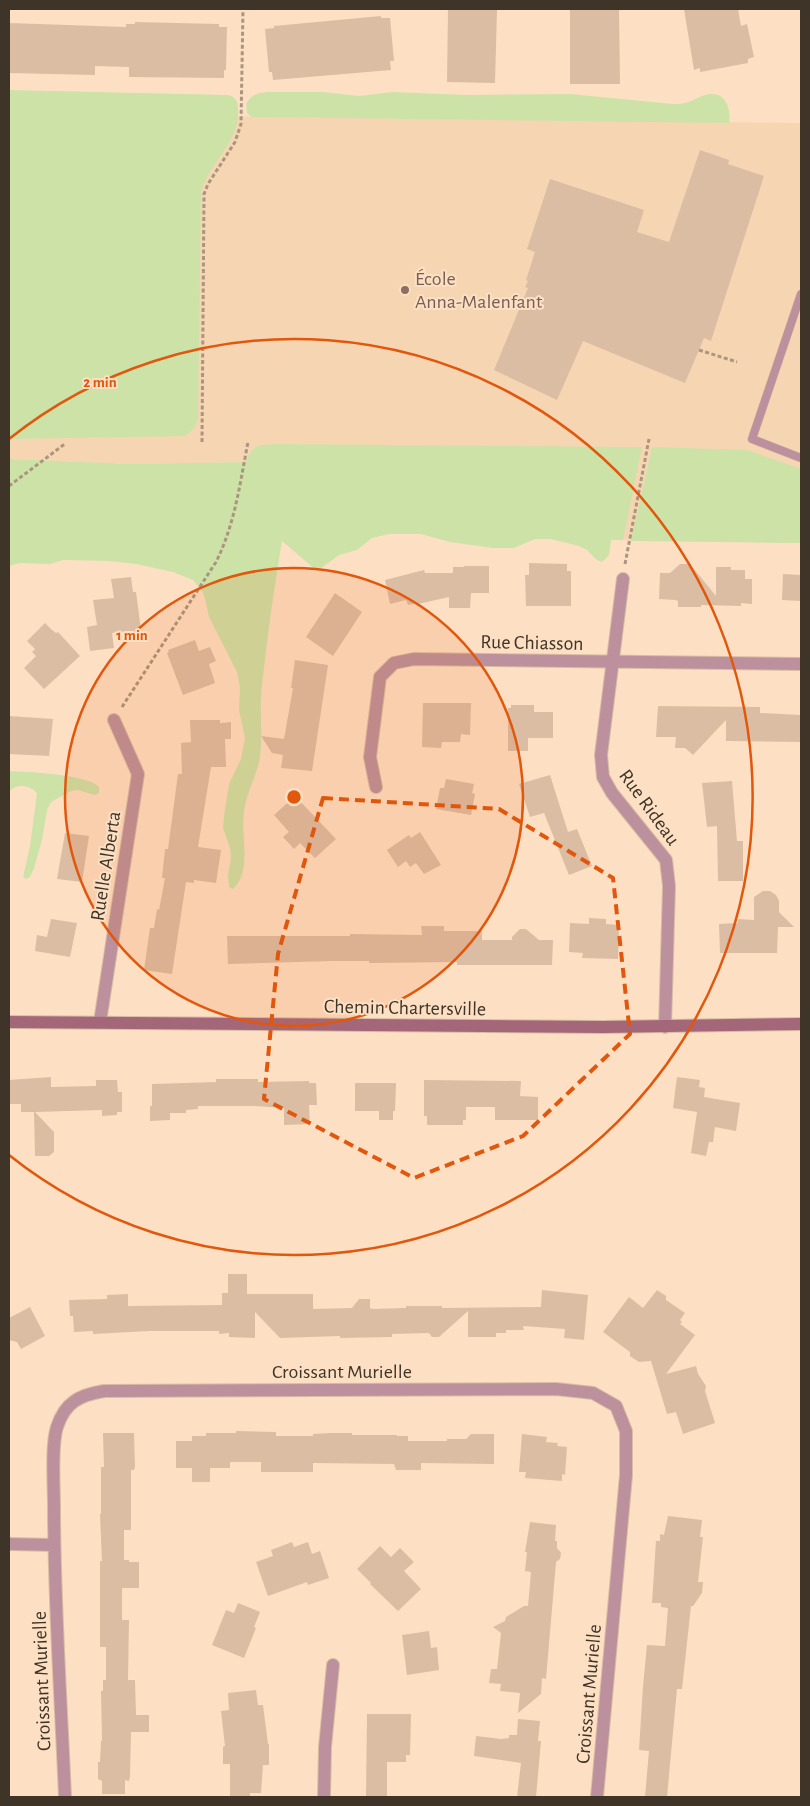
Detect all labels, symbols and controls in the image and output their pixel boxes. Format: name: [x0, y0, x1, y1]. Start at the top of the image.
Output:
place label: École Anna-Malenfant: [415, 268, 543, 312]
marker: École Anna-Malenfant: [399, 284, 411, 296]
text: 2 min: [83, 375, 117, 390]
text: 1 min: [116, 628, 148, 643]
street label: Rue Chiasson: [480, 632, 584, 654]
street label: Rue Rideau: [615, 766, 683, 849]
centre of rings: [285, 788, 303, 806]
street label: Ruelle Alberta: [87, 810, 125, 922]
street label: Chemin Chartersville: [324, 997, 486, 1019]
street label: Croissant Murielle: [272, 1362, 412, 1382]
street label: Croissant Murielle: [30, 1611, 54, 1751]
street label: Croissant Murielle: [573, 1624, 605, 1765]

